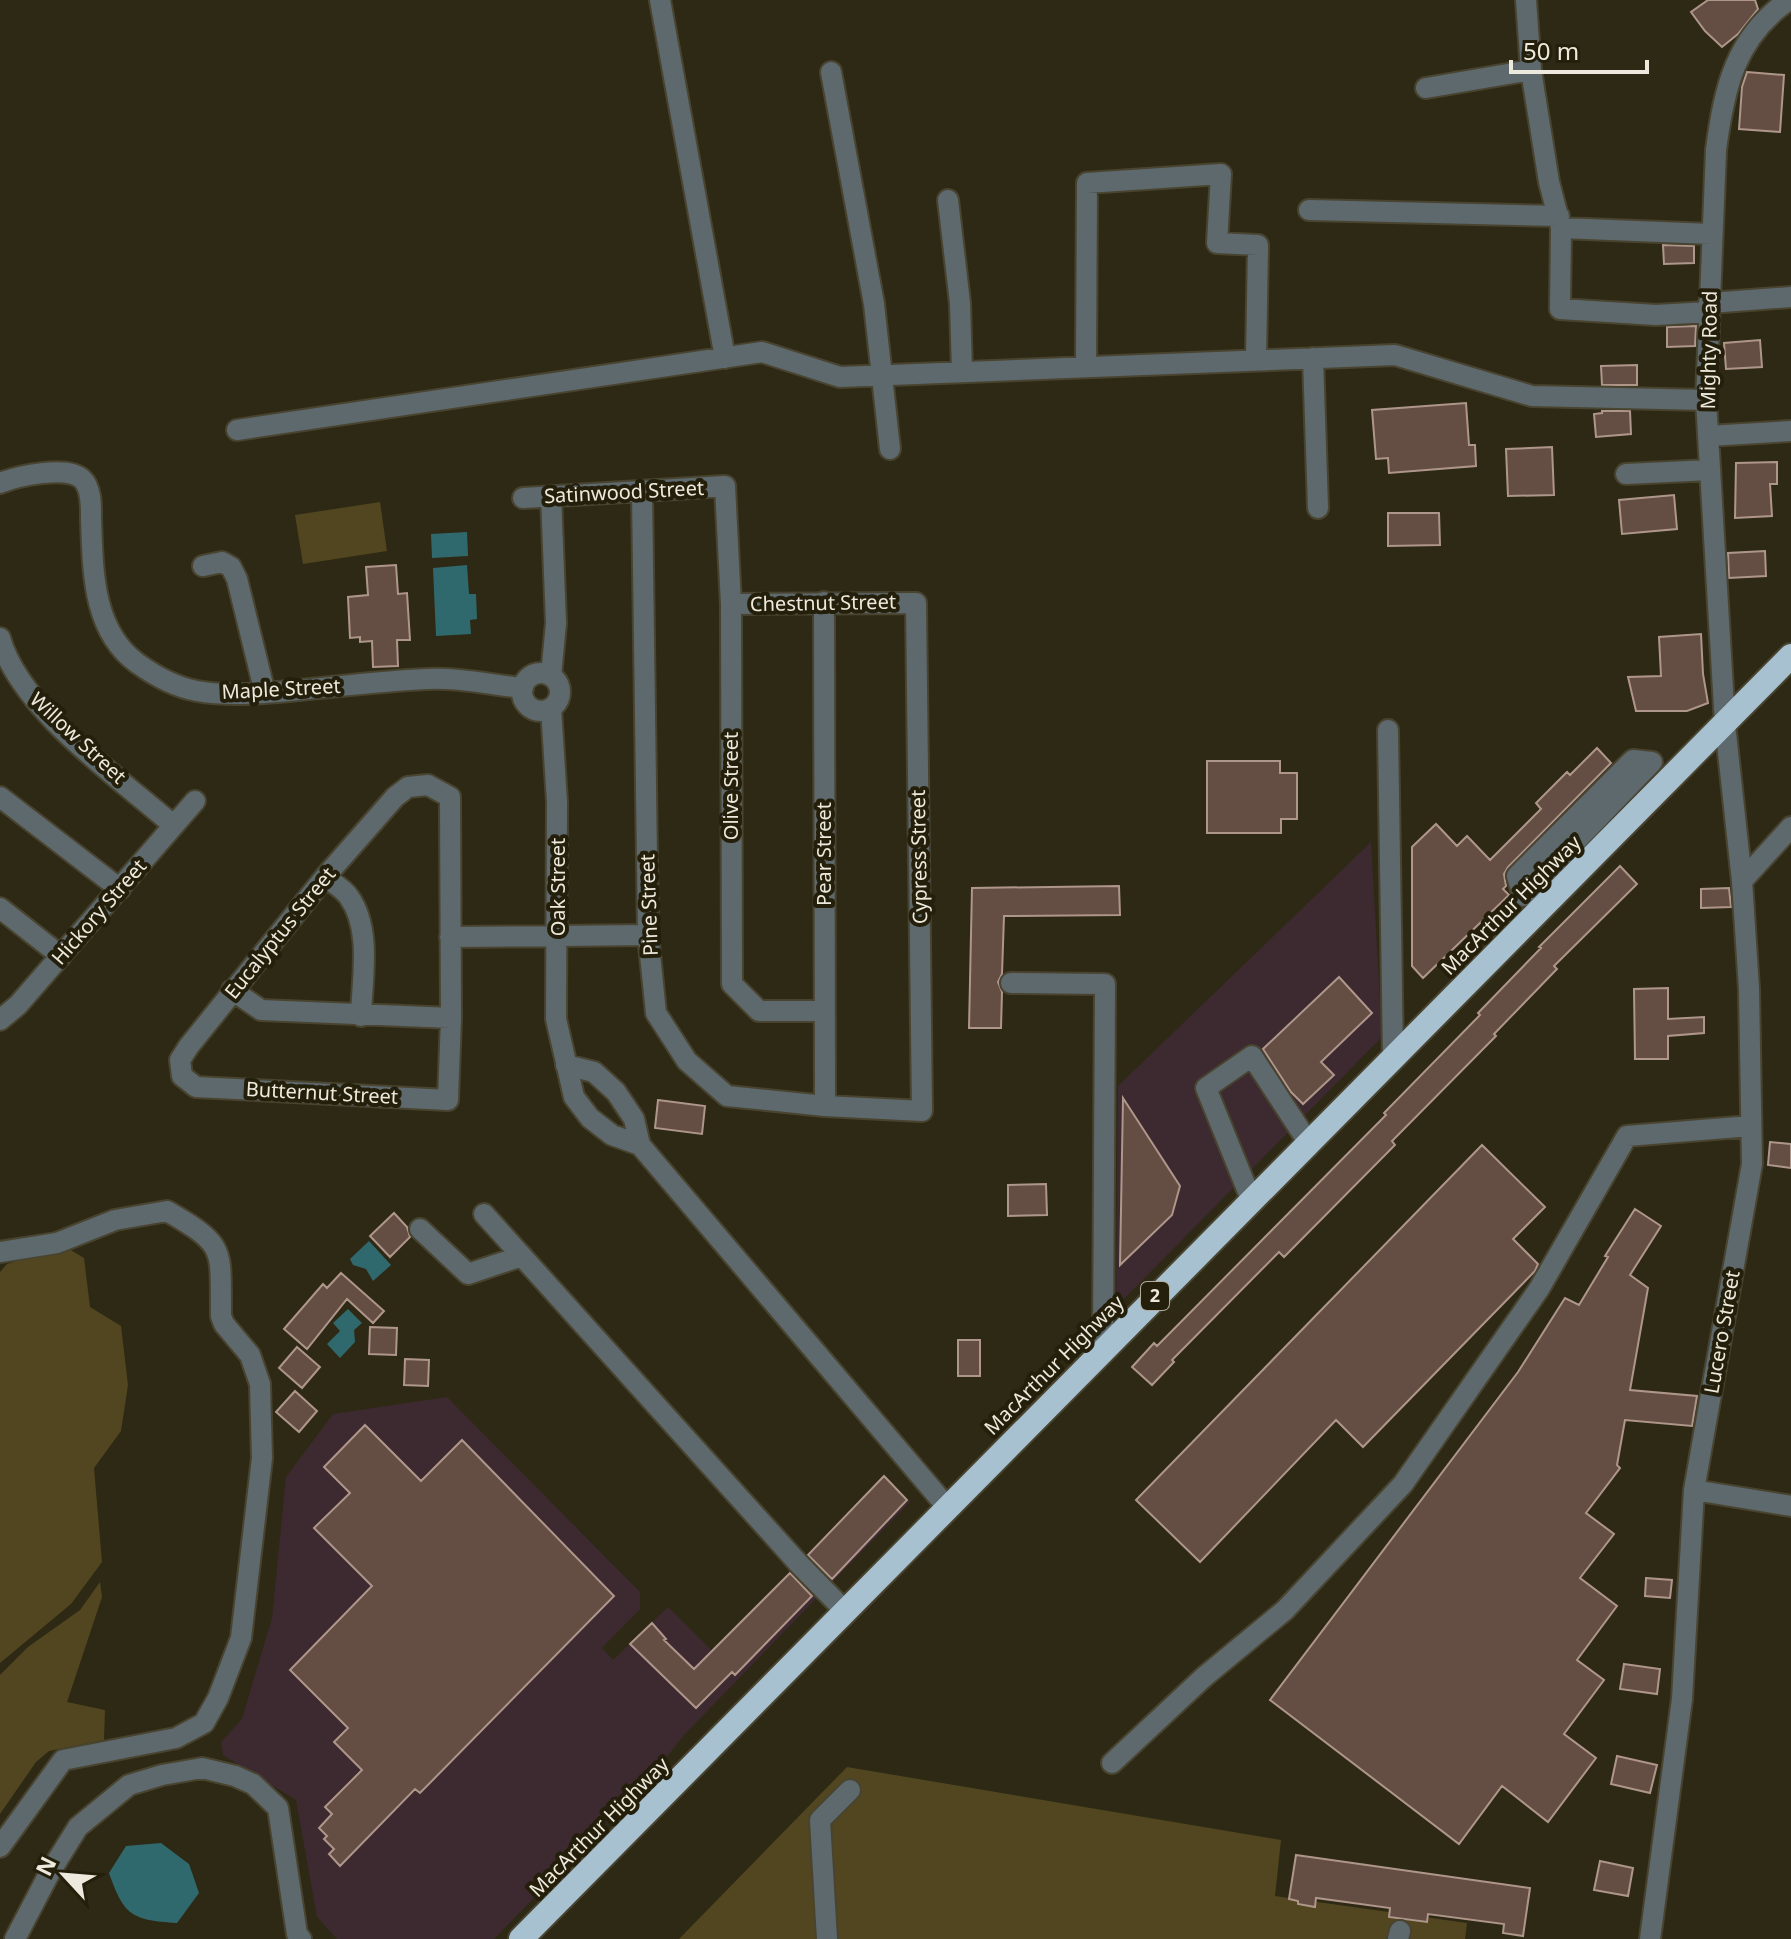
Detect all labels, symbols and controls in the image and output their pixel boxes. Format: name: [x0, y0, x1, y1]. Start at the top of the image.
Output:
scale bar: [1511, 24, 1647, 74]
text: 50 m: [1523, 34, 1579, 67]
street label: Mighty Road: [1694, 290, 1723, 410]
street label: Satinwood Street: [543, 474, 705, 509]
street label: Chestnut Street: [750, 588, 896, 617]
street label: Maple Street: [221, 672, 341, 705]
street label: Willow Street: [24, 686, 132, 789]
street label: Olive Street: [717, 732, 744, 840]
street label: Cypress Street: [904, 790, 933, 924]
street label: Pear Street: [810, 802, 837, 906]
street label: MacArthur Highway: [1435, 828, 1587, 980]
street label: Oak Street: [544, 838, 571, 936]
street label: Hickory Street: [45, 853, 152, 970]
street label: Pine Street: [633, 854, 664, 956]
street label: Eucalyptus Street: [218, 861, 341, 1004]
street label: Butternut Street: [245, 1075, 399, 1110]
street label: Lucero Street: [1697, 1268, 1746, 1396]
road number: 2: [1141, 1282, 1169, 1310]
street label: MacArthur Highway: [978, 1288, 1130, 1440]
street label: MacArthur Highway: [523, 1750, 675, 1902]
north arrow: [24, 1835, 104, 1915]
text: N: [28, 1851, 63, 1880]

